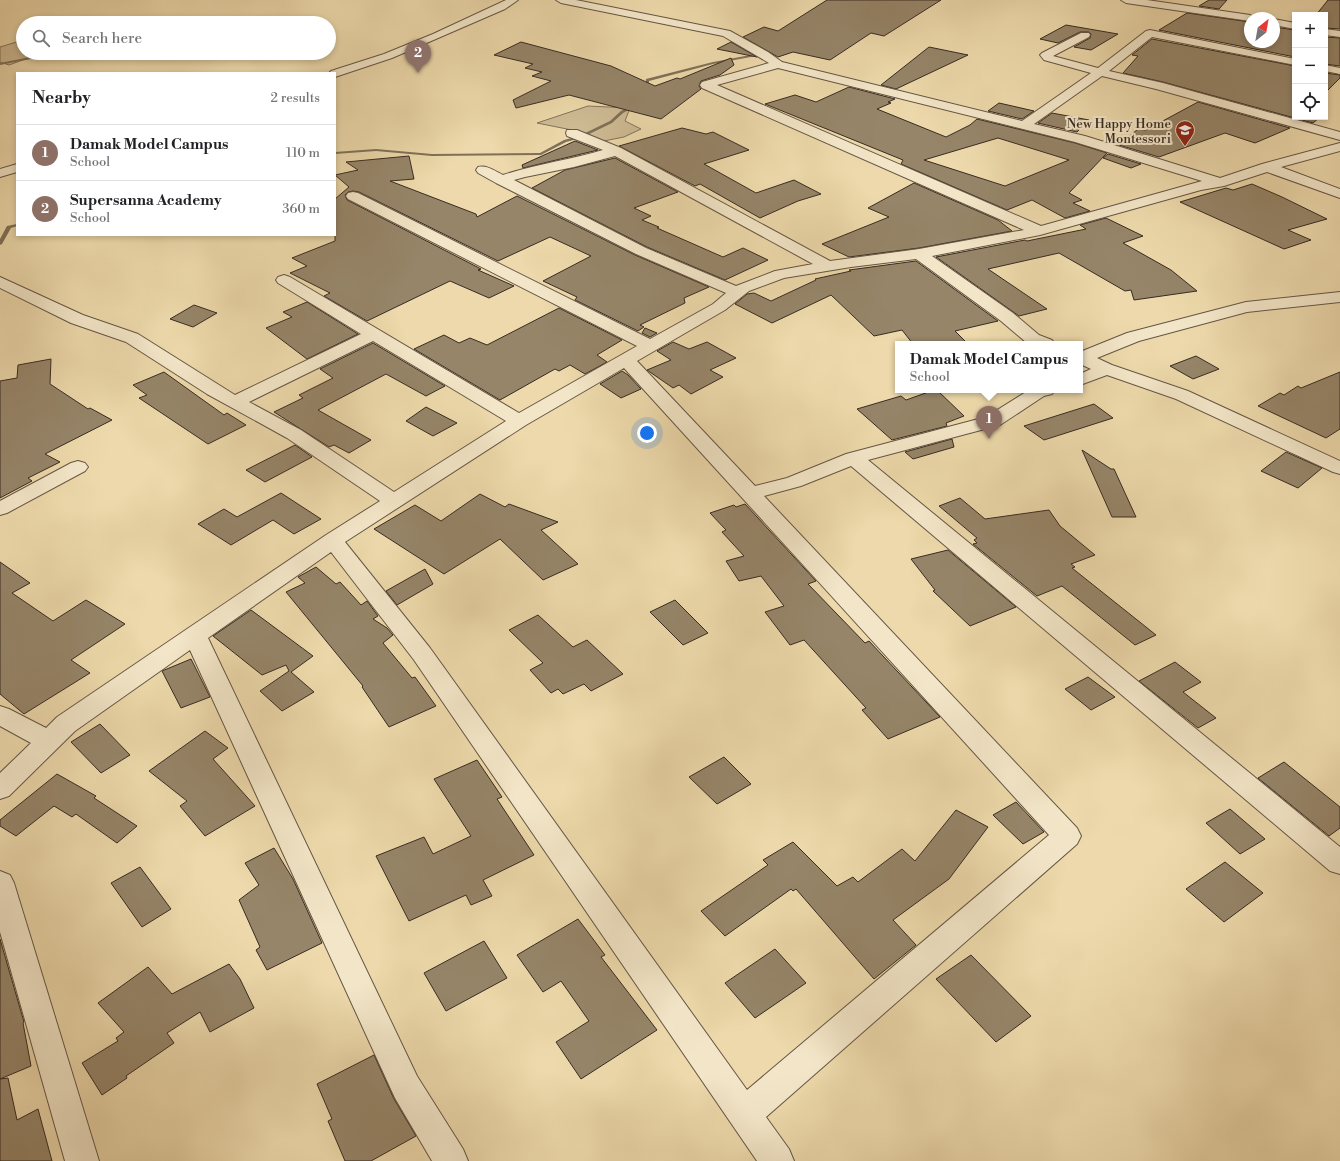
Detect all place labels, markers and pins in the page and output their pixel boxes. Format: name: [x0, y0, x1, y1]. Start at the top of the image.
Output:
pin: 2: [405, 40, 431, 73]
place label: New Happy Home Montessori: [1067, 116, 1171, 147]
school or university icon: New Happy Home Montessori: [1174, 119, 1196, 147]
pin: 1: [976, 406, 1002, 439]

